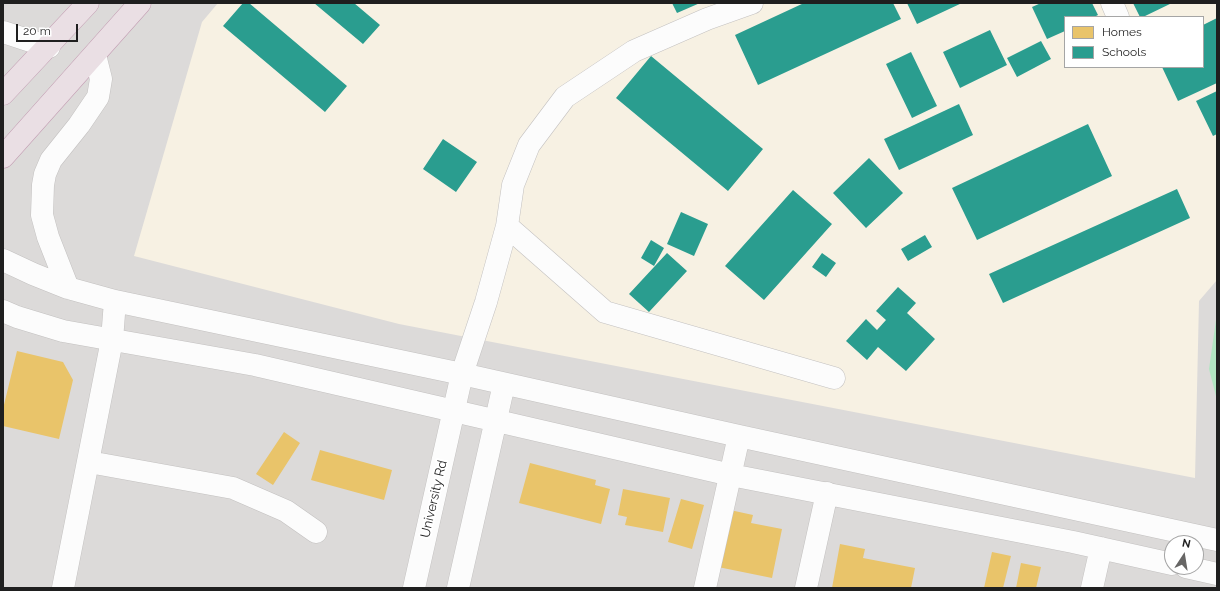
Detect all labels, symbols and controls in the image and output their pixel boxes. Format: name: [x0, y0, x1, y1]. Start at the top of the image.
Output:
scale bar: [18, 16, 80, 42]
legend: [1064, 16, 1204, 68]
text: 20 m: [23, 24, 51, 38]
text: Homes: [1102, 25, 1142, 39]
text: Schools: [1102, 45, 1146, 59]
street label: University Rd: [417, 459, 451, 539]
north arrow: [1164, 535, 1204, 575]
text: N: [1181, 537, 1192, 551]

